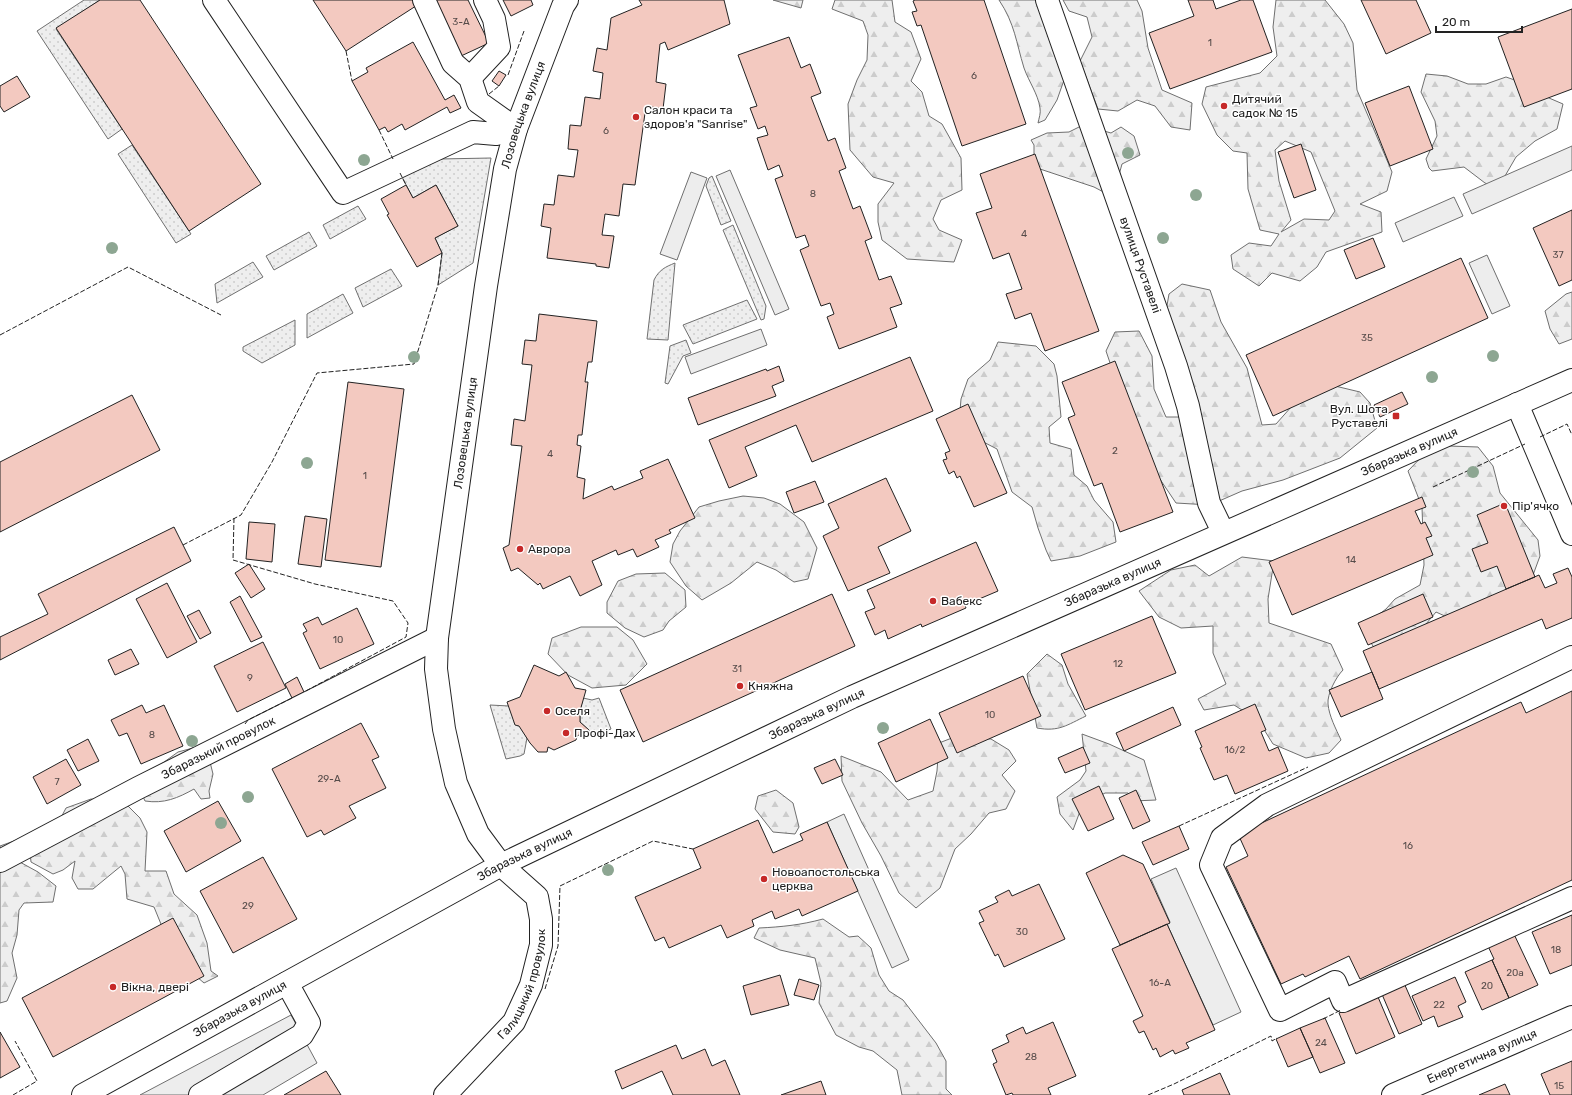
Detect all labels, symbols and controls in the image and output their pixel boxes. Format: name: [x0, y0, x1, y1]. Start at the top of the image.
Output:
scale bar: [1436, 8, 1522, 34]
text: 20 m: [1442, 15, 1470, 29]
house number: 3-А: [452, 16, 470, 28]
house number: 1: [1208, 37, 1212, 49]
street label: Лозовецька вулиця: [498, 59, 548, 170]
house number: 6: [971, 70, 977, 82]
place label: Дитячий садок № 15: [1232, 92, 1298, 120]
marker: Дитячий садок № 15: [1219, 101, 1229, 111]
place label: Салон краси та здоров'я "Sanrise": [644, 103, 747, 131]
marker: Салон краси та здоров'я "Sanrise": [631, 112, 641, 122]
house number: 6: [603, 125, 609, 137]
house number: 8: [810, 188, 816, 200]
street label: вулиця Руставелі: [1117, 215, 1164, 315]
house number: 4: [1021, 228, 1027, 240]
house number: 37: [1552, 249, 1564, 261]
house number: 35: [1361, 332, 1373, 344]
street label: Лозовецька вулиця: [451, 376, 480, 490]
place label: Вул. Шота Руставелі: [1330, 402, 1388, 430]
marker: Вул. Шота Руставелі: [1391, 411, 1401, 421]
street label: Збаразька вулиця: [1359, 424, 1460, 479]
house number: 2: [1112, 445, 1118, 457]
house number: 4: [547, 448, 553, 460]
house number: 1: [363, 470, 367, 482]
place label: Пір'ячко: [1512, 499, 1559, 513]
marker: Пір'ячко: [1499, 501, 1509, 511]
place label: Аврора: [528, 542, 571, 556]
marker: Аврора: [515, 544, 525, 554]
house number: 14: [1346, 554, 1356, 566]
street label: Збаразька вулиця: [1062, 555, 1163, 610]
place label: Вабекс: [941, 594, 982, 608]
marker: Вабекс: [928, 596, 938, 606]
house number: 10: [333, 634, 343, 646]
house number: 12: [1113, 658, 1123, 670]
house number: 31: [732, 663, 742, 675]
house number: 9: [247, 672, 253, 684]
place label: Княжна: [748, 679, 793, 693]
marker: Княжна: [735, 681, 745, 691]
street label: Збаразька вулиця: [767, 685, 867, 743]
place label: Оселя: [555, 704, 590, 718]
marker: Оселя: [542, 706, 552, 716]
house number: 10: [985, 709, 995, 721]
street label: Збаразький провулок: [159, 713, 278, 782]
place label: Профі-Дах: [574, 726, 636, 740]
marker: Профі-Дах: [561, 728, 571, 738]
house number: 8: [149, 729, 155, 741]
house number: 16/2: [1225, 744, 1246, 756]
house number: 29-А: [317, 773, 341, 785]
house number: 7: [54, 776, 60, 788]
street label: Збаразька вулиця: [475, 825, 574, 884]
house number: 16: [1403, 840, 1413, 852]
place label: Новоапостольська церква: [772, 865, 880, 893]
marker: Новоапостольська церква: [759, 874, 769, 884]
house number: 29: [242, 900, 254, 912]
house number: 30: [1016, 926, 1028, 938]
street label: Галицький провулок: [495, 928, 548, 1042]
house number: 18: [1551, 944, 1561, 956]
house number: 20а: [1506, 967, 1524, 979]
street label: Збаразька вулиця: [191, 977, 289, 1040]
house number: 16-А: [1149, 977, 1171, 989]
place label: Вікна, двері: [121, 980, 189, 994]
house number: 20: [1481, 980, 1493, 992]
marker: Вікна, двері: [108, 982, 118, 992]
house number: 22: [1433, 999, 1445, 1011]
street label: Енергетична вулиця: [1425, 1026, 1539, 1086]
house number: 24: [1315, 1037, 1327, 1049]
house number: 28: [1025, 1051, 1037, 1063]
house number: 15: [1554, 1080, 1564, 1092]

